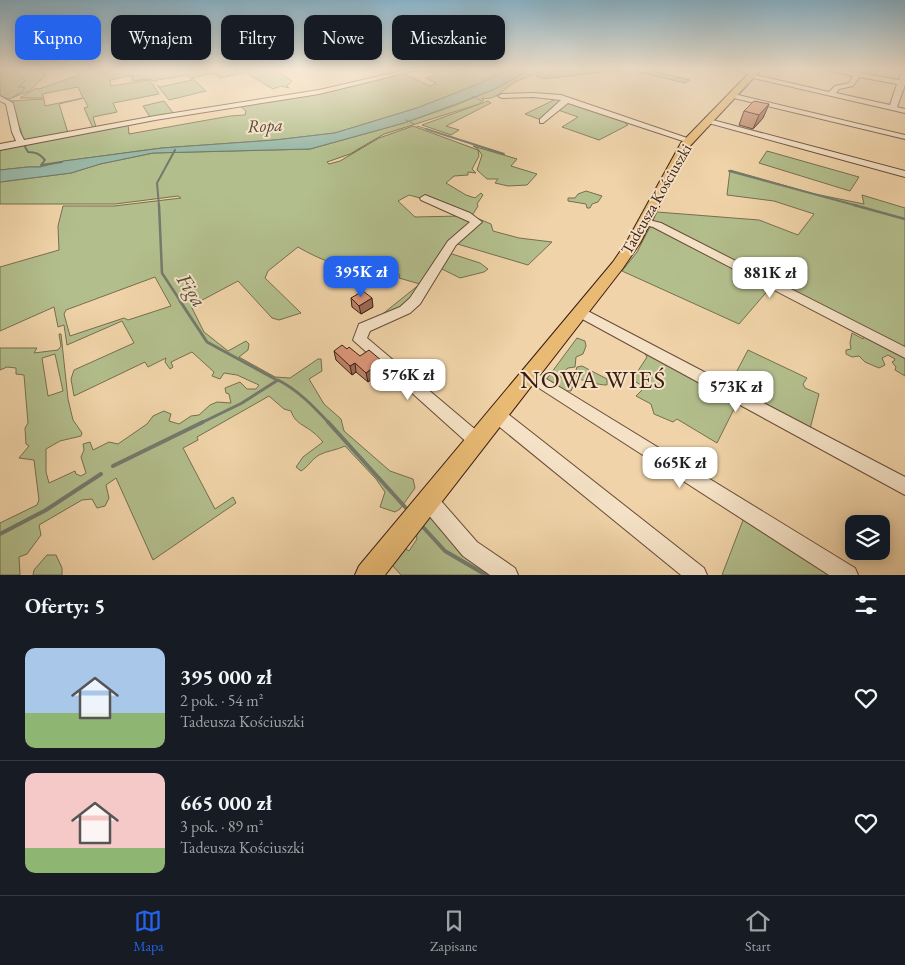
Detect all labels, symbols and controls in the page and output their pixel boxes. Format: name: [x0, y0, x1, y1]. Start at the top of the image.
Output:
chip: Kupno: [15, 15, 101, 60]
chip: Wynajem: [111, 15, 211, 60]
chip: Filtry: [221, 15, 294, 60]
chip: Nowe: [304, 15, 382, 60]
chip: Mieszkanie: [392, 15, 505, 60]
water label: Ropa: [246, 113, 284, 138]
street label: Tadeusza Kościuszki: [616, 140, 696, 258]
pin: 395K zł: [315, 256, 407, 298]
pin: 881K zł: [724, 256, 816, 299]
text: 395K zł: [334, 261, 388, 282]
text: 881K zł: [743, 262, 797, 283]
water label: Figa: [170, 267, 213, 312]
pin: 576K zł: [362, 358, 454, 401]
district label: NOWA WIEŚ: [520, 363, 666, 395]
text: 576K zł: [381, 364, 435, 385]
pin: 573K zł: [690, 370, 782, 413]
text: 573K zł: [709, 376, 763, 397]
pin: 665K zł: [634, 446, 726, 489]
text: 665K zł: [653, 452, 707, 473]
map controls: [845, 515, 890, 560]
button: layers: [845, 515, 890, 560]
icon: filters: [852, 591, 880, 619]
text: Oferty: 5: [25, 592, 105, 619]
text: 395 000 zł: [180, 663, 272, 690]
icon: home: [65, 668, 125, 728]
icon: heart: [852, 684, 880, 712]
text: 2 pok. · 54 m²: [180, 690, 263, 711]
text: Tadeusza Kościuszki: [180, 711, 304, 732]
text: 665 000 zł: [180, 789, 272, 816]
icon: home: [65, 793, 125, 853]
icon: heart: [852, 809, 880, 837]
text: 3 pok. · 89 m²: [180, 816, 263, 837]
text: Tadeusza Kościuszki: [180, 837, 304, 858]
tab: Mapa: [133, 907, 164, 955]
tab: Zapisane: [430, 907, 478, 955]
tab: Start: [744, 907, 772, 955]

